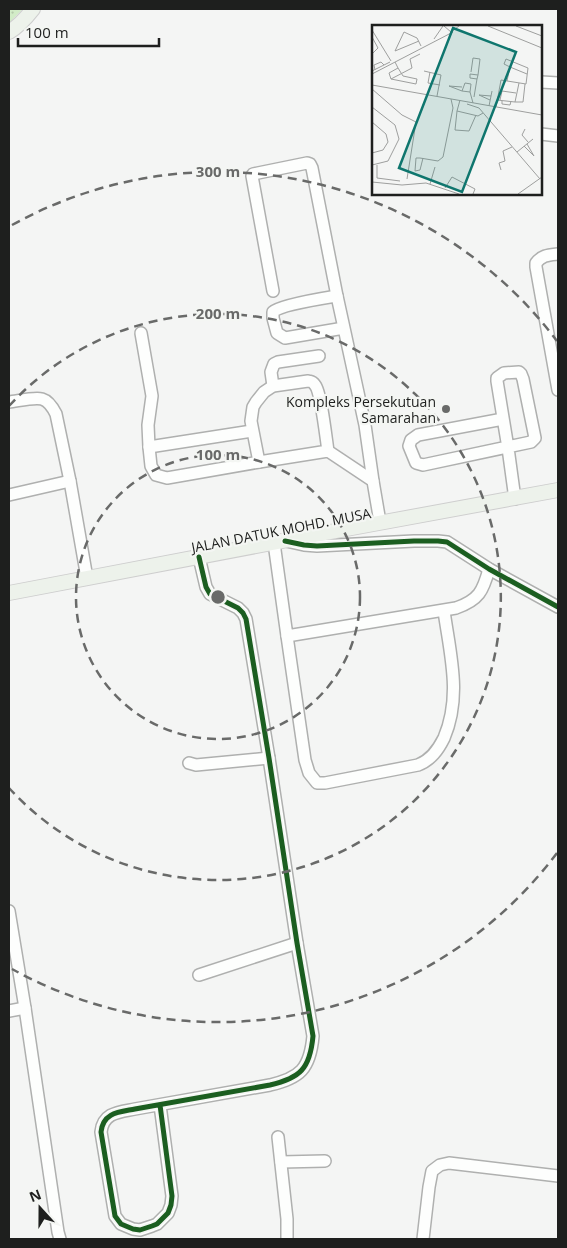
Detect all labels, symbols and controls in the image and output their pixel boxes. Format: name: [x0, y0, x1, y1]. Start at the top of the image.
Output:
scale bar: [18, 15, 159, 47]
text: 100 m: [25, 22, 69, 42]
inset map: [372, 25, 542, 195]
text: 300 m: [196, 161, 240, 181]
text: 200 m: [196, 303, 240, 323]
place label: Kompleks Persekutuan Samarahan: [286, 392, 436, 427]
marker: Kompleks Persekutuan Samarahan: [440, 403, 452, 415]
text: 100 m: [196, 444, 240, 464]
street label: JALAN DATUK MOHD. MUSA: [188, 503, 373, 557]
centre of rings: [209, 588, 227, 606]
north arrow: [15, 1183, 65, 1233]
text: N: [26, 1184, 44, 1206]

